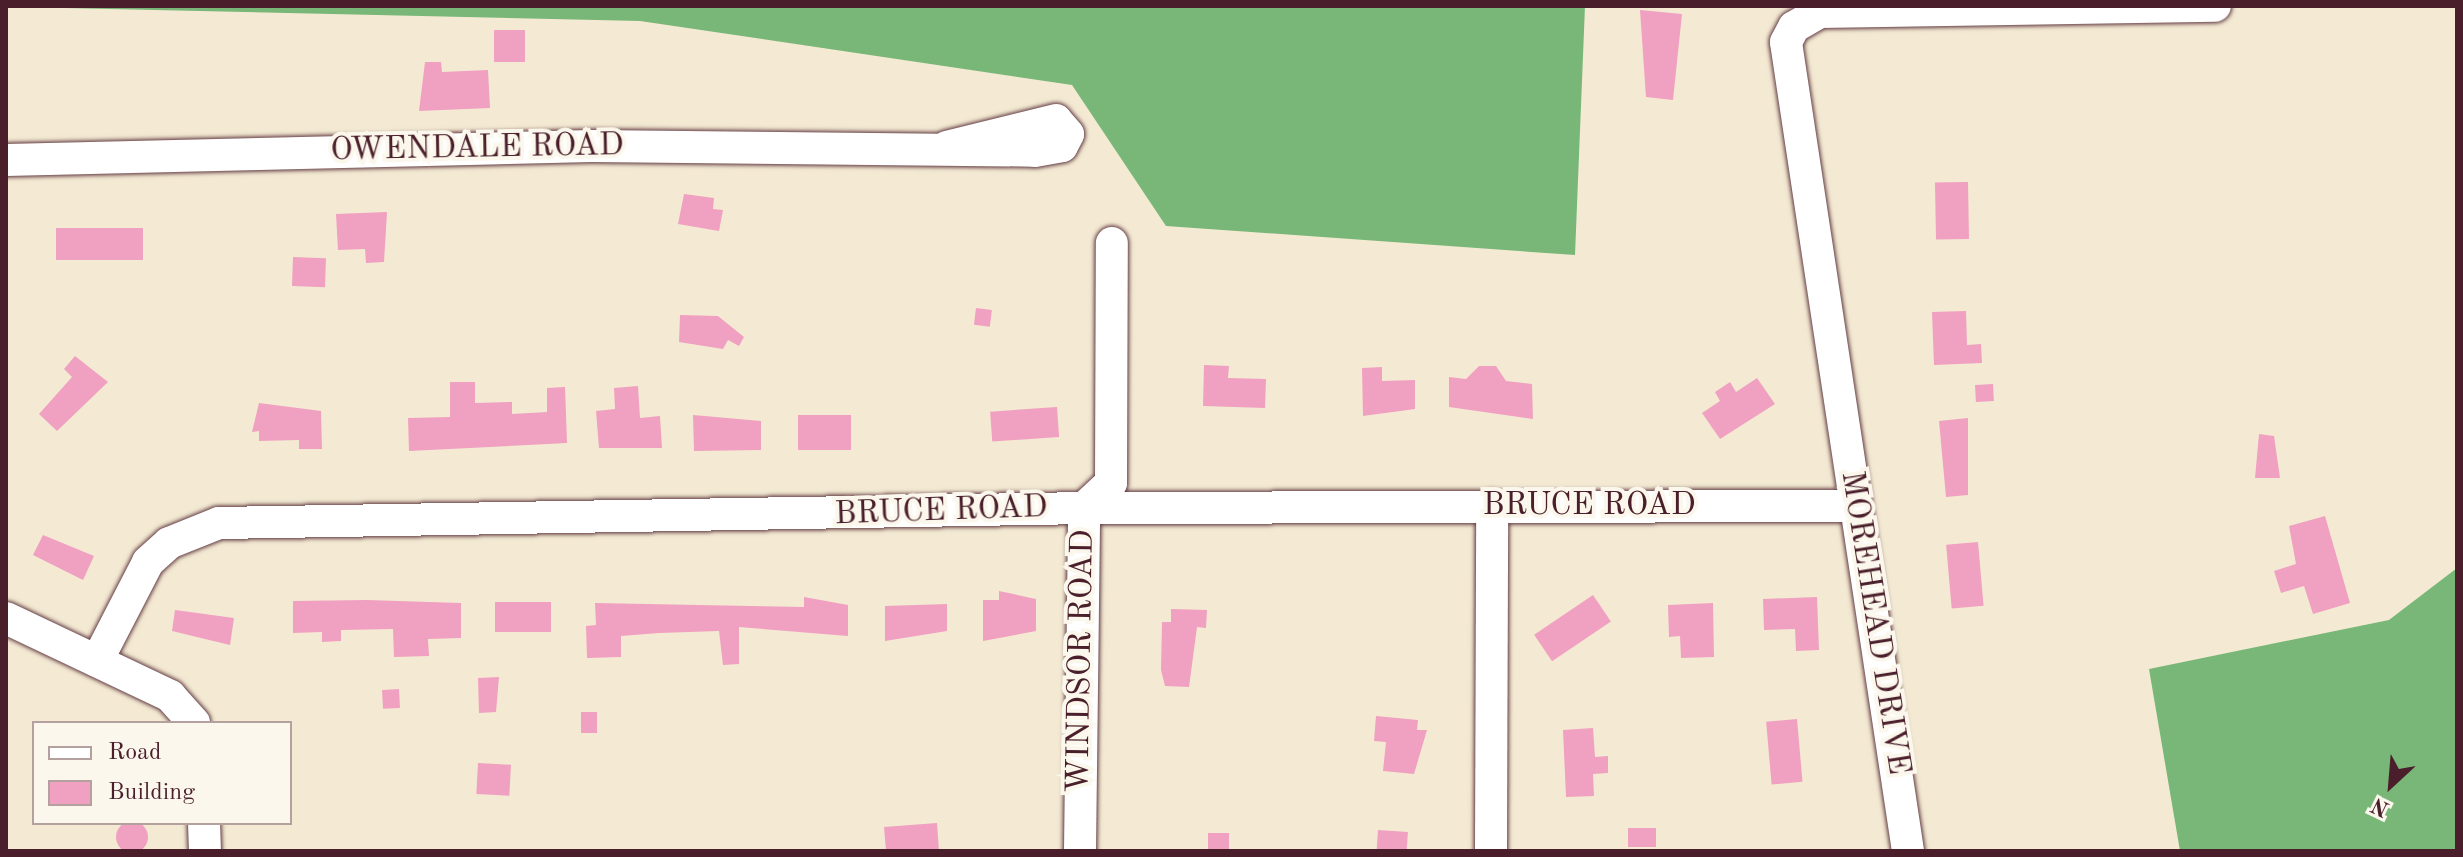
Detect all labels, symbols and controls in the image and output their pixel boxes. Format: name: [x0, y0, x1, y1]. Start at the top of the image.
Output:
street label: OWENDALE ROAD: [330, 127, 624, 171]
street label: MOREHEAD DRIVE: [1831, 468, 1917, 778]
street label: BRUCE ROAD: [1482, 487, 1696, 525]
street label: BRUCE ROAD: [834, 489, 1048, 535]
street label: WINDSOR ROAD: [1061, 529, 1103, 793]
legend: [32, 721, 292, 825]
text: Road: [108, 741, 161, 765]
north arrow: [2351, 745, 2431, 825]
text: Building: [108, 781, 195, 805]
text: N: [2368, 793, 2393, 820]

